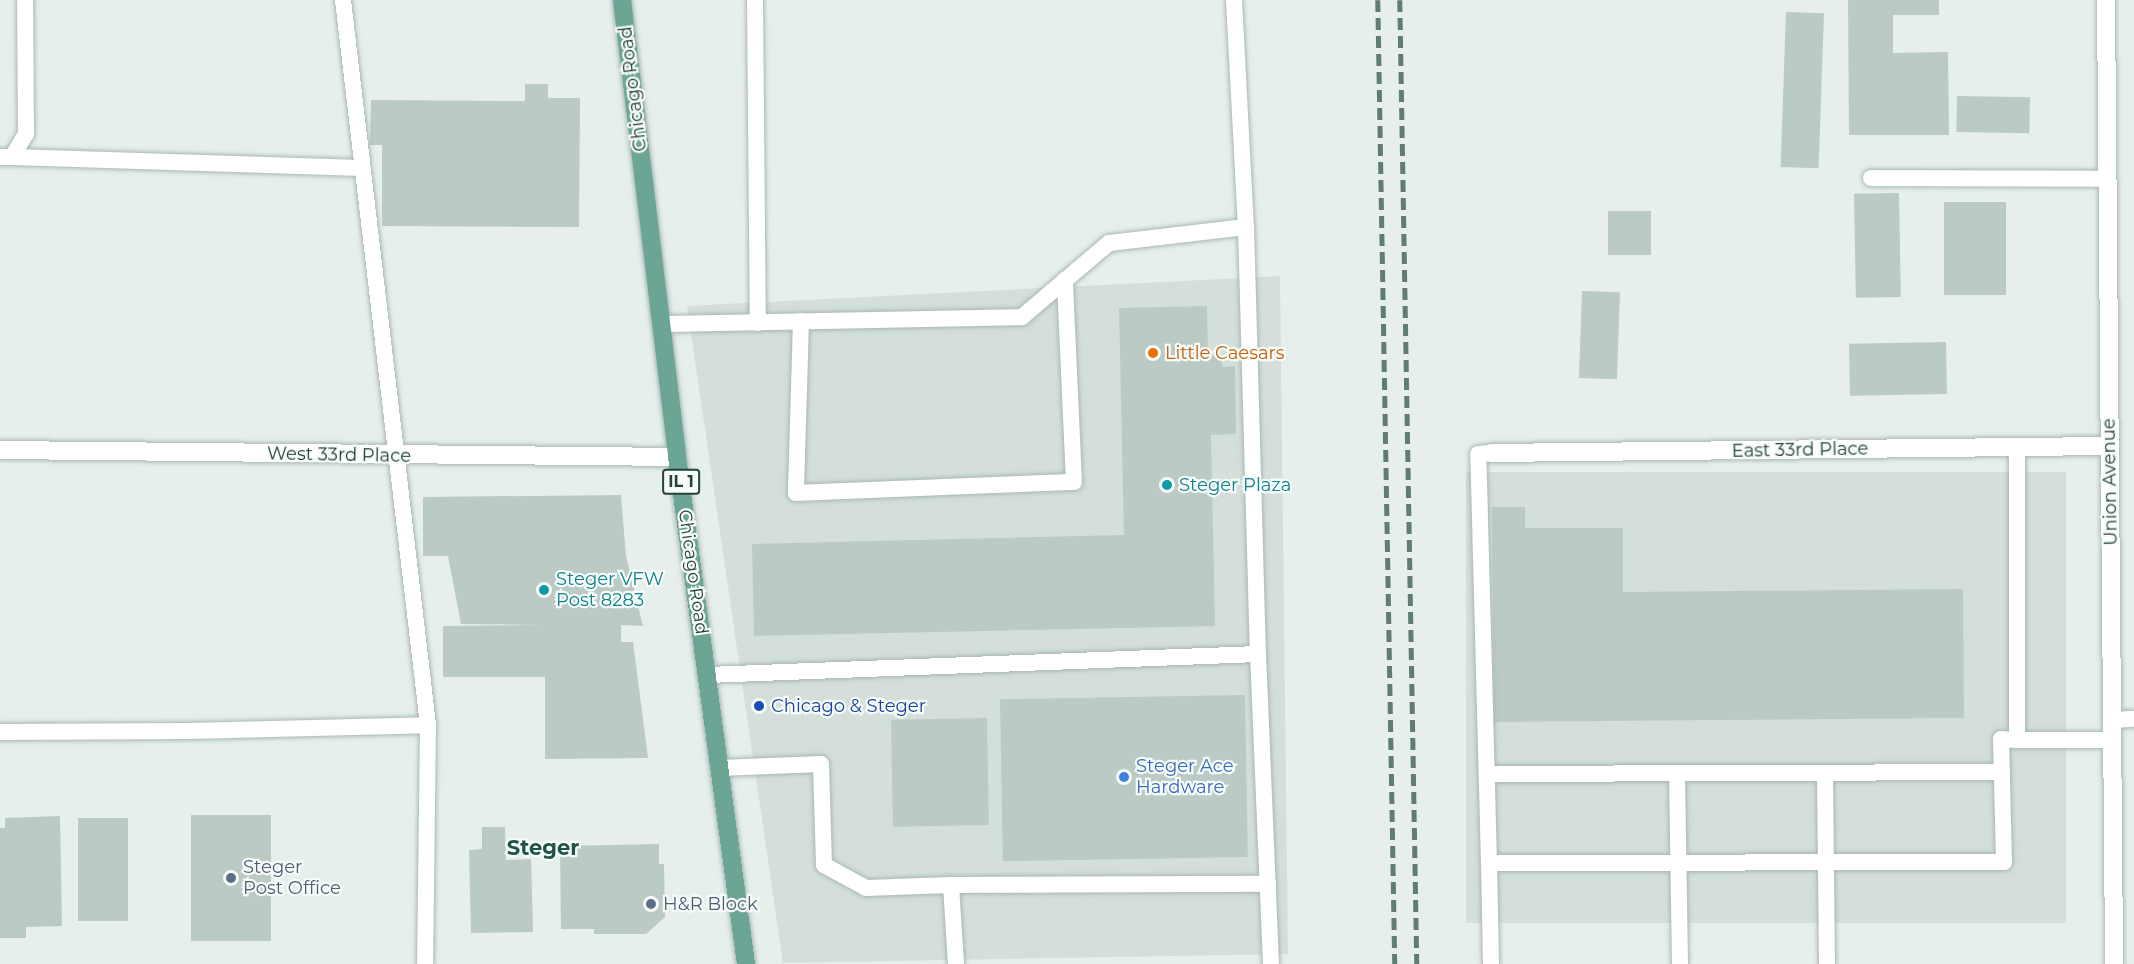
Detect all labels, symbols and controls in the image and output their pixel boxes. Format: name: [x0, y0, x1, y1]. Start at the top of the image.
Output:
street label: Chicago Road: [615, 25, 651, 153]
place label: Little Caesars: [1165, 342, 1285, 364]
marker: Little Caesars: [1146, 346, 1160, 360]
street label: Union Avenue: [2098, 418, 2122, 546]
street label: East 33rd Place: [1731, 438, 1869, 462]
street label: West 33rd Place: [267, 443, 411, 467]
road number: IL 1: [662, 469, 700, 495]
place label: Steger Plaza: [1179, 474, 1291, 496]
marker: Steger Plaza: [1160, 478, 1174, 492]
street label: Chicago Road: [674, 508, 712, 636]
place label: Steger VFW Post 8283: [556, 569, 664, 612]
marker: Steger VFW Post 8283: [537, 583, 551, 597]
place label: Chicago & Steger: [771, 695, 926, 717]
marker: Chicago & Steger: [752, 699, 766, 713]
place label: Steger Ace Hardware: [1136, 756, 1234, 798]
marker: Steger Ace Hardware: [1117, 770, 1131, 784]
district label: Steger: [507, 835, 579, 861]
place label: Steger Post Office: [243, 857, 341, 900]
marker: Steger Post Office: [224, 871, 238, 885]
place label: H&R Block: [663, 893, 758, 915]
marker: H&R Block: [644, 897, 658, 911]

